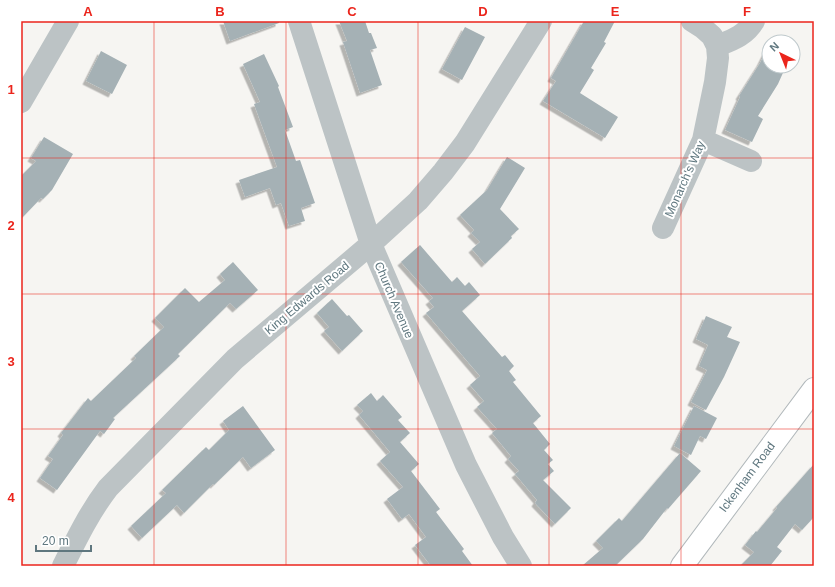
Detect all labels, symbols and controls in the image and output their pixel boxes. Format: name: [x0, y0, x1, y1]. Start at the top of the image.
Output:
text: A: [83, 4, 93, 19]
text: B: [215, 4, 225, 19]
text: C: [347, 4, 357, 19]
text: D: [478, 4, 488, 19]
text: E: [611, 4, 620, 19]
text: F: [743, 4, 751, 19]
north arrow: [761, 34, 801, 74]
text: N: [767, 40, 781, 54]
text: 1: [7, 82, 15, 97]
street label: Monarch's Way: [662, 139, 708, 219]
text: 2: [7, 218, 15, 233]
street label: King Edwards Road: [262, 259, 352, 337]
street label: Church Avenue: [372, 260, 417, 341]
text: 3: [7, 354, 15, 369]
street label: Ickenham Road: [716, 439, 778, 515]
text: 4: [7, 490, 15, 505]
scale bar: [36, 527, 91, 553]
text: 20 m: [42, 534, 69, 548]

